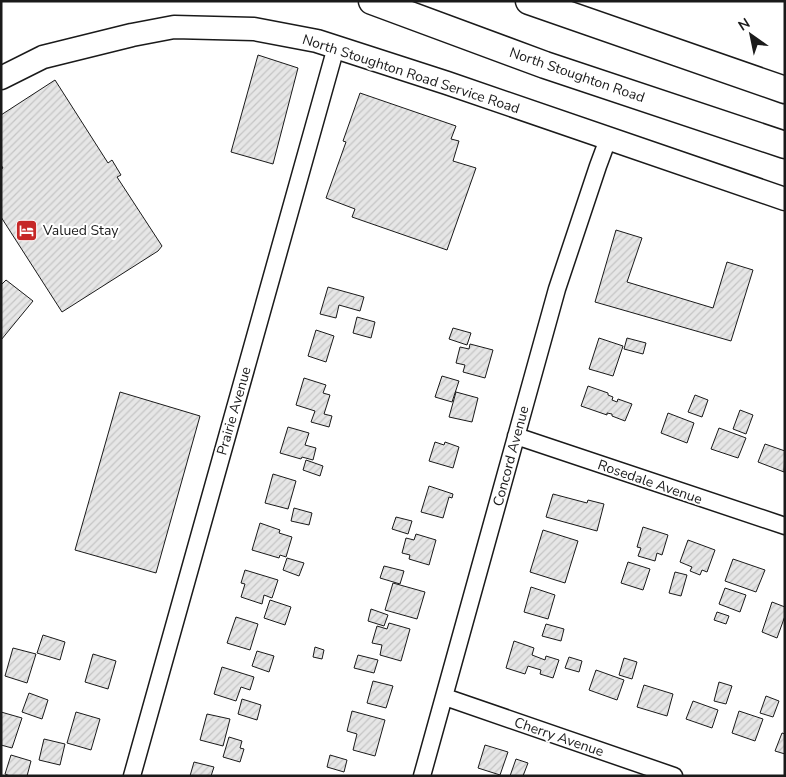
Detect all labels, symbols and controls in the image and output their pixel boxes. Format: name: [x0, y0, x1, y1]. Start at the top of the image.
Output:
north arrow: [726, 10, 776, 60]
text: N: [735, 14, 754, 35]
street label: North Stoughton Road Service Road: [300, 30, 522, 118]
street label: North Stoughton Road: [507, 43, 647, 107]
hotel icon: Valued Stay: [15, 218, 39, 242]
place label: Valued Stay: [42, 221, 119, 240]
street label: Prairie Avenue: [212, 365, 256, 457]
street label: Concord Avenue: [488, 404, 534, 508]
street label: Rosedale Avenue: [595, 455, 705, 509]
street label: Cherry Avenue: [512, 713, 606, 761]

